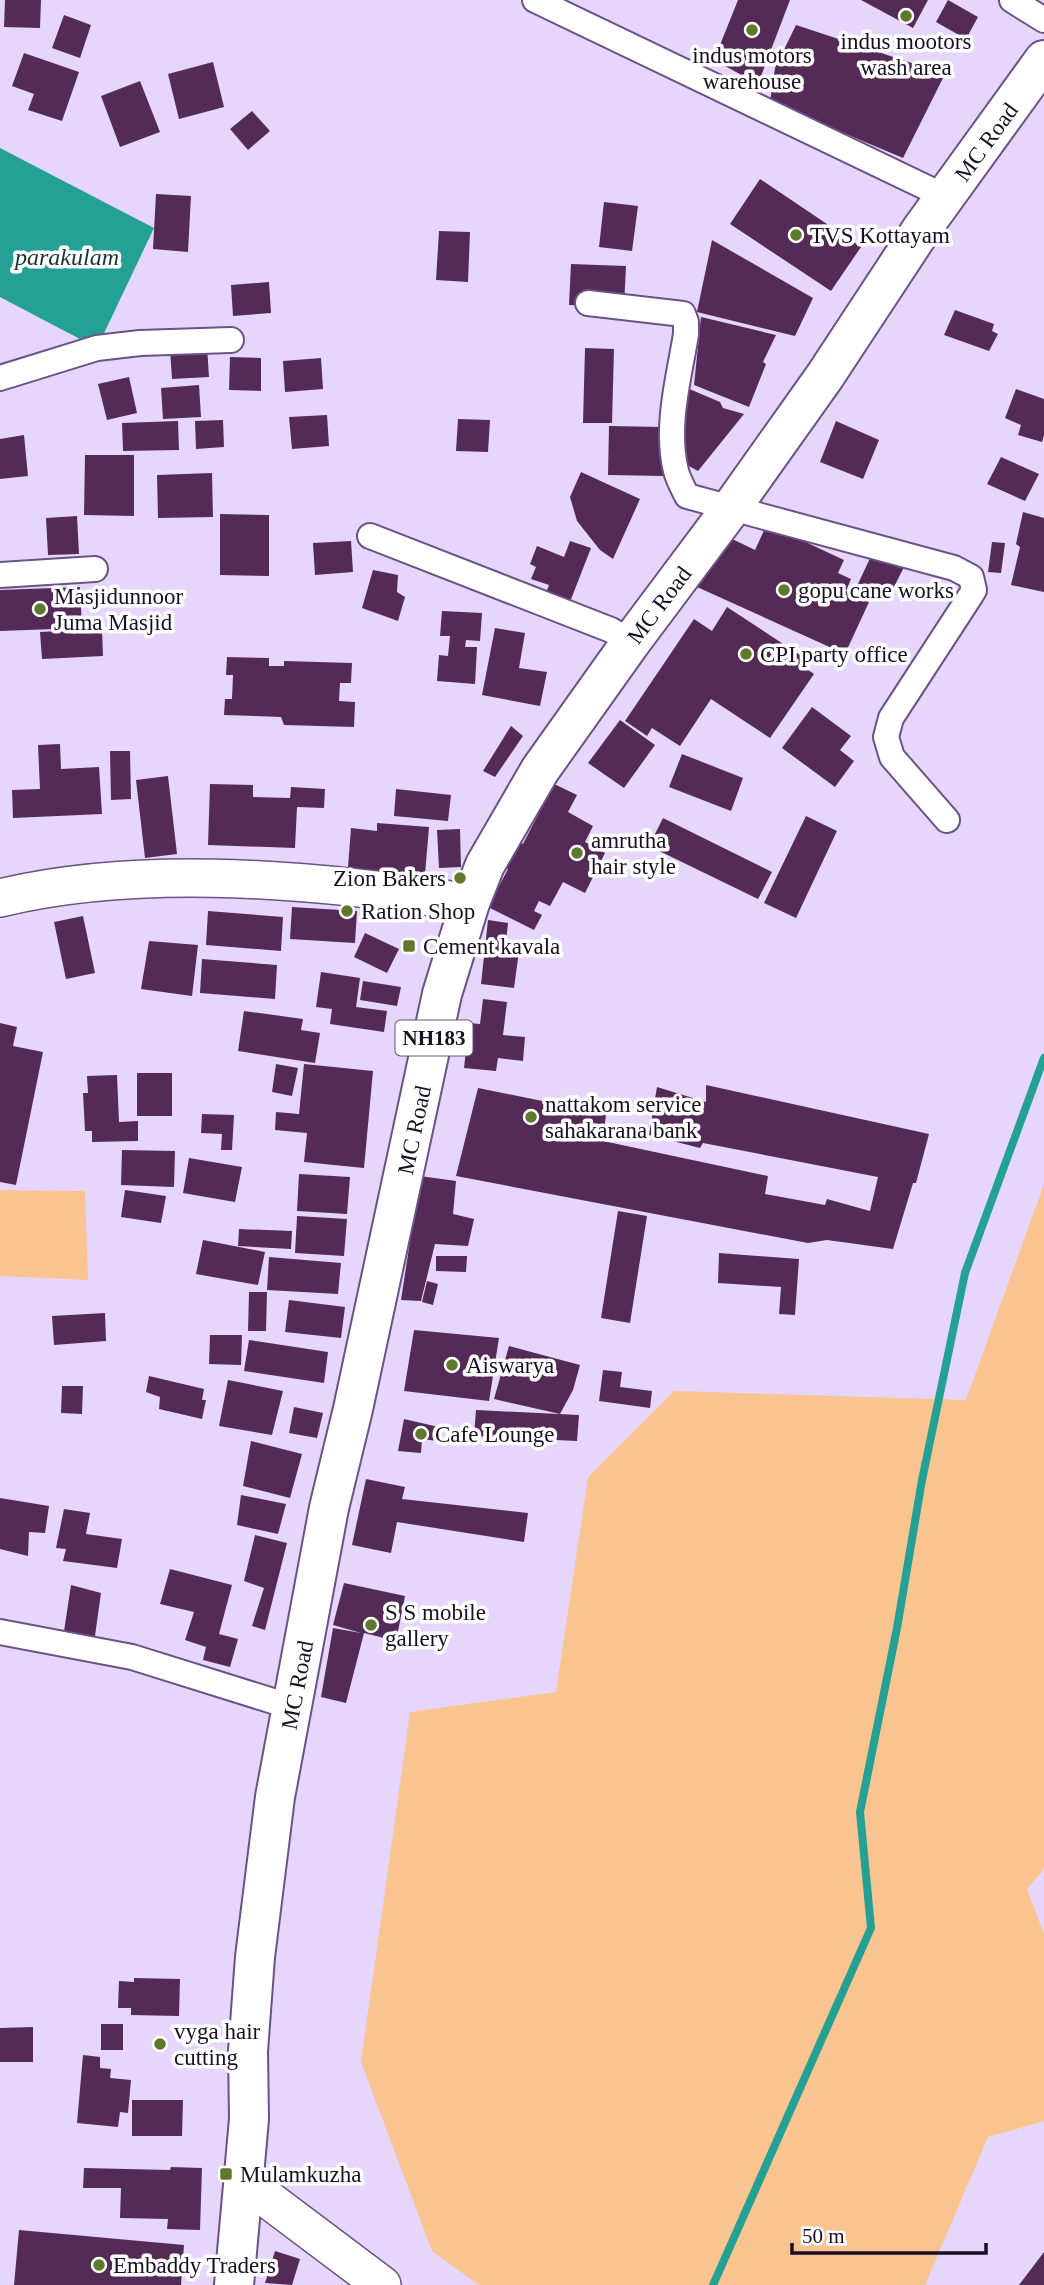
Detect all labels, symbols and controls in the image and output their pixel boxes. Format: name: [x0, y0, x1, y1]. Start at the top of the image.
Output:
marker: indus mootors wash area: [898, 8, 914, 24]
marker: indus motors warehouse: [744, 22, 760, 38]
place label: indus mootors wash area: [841, 29, 972, 80]
place label: indus motors warehouse: [692, 43, 812, 94]
street label: MC Road: [950, 98, 1023, 186]
place label: TVS Kottayam: [810, 223, 950, 248]
marker: TVS Kottayam: [788, 227, 804, 243]
water label: parakulam: [13, 244, 119, 270]
street label: MC Road: [622, 561, 697, 649]
place label: gopu cane works: [798, 578, 954, 603]
marker: gopu cane works: [776, 582, 792, 598]
place label: Masjidunnoor Juma Masjid: [54, 584, 183, 635]
marker: Masjidunnoor Juma Masjid: [32, 601, 48, 617]
place label: CPI party office: [760, 642, 908, 667]
marker: CPI party office: [738, 646, 754, 662]
place label: amrutha hair style: [591, 828, 676, 879]
marker: amrutha hair style: [569, 845, 585, 861]
place label: Zion Bakers: [333, 866, 446, 891]
marker: Zion Bakers: [452, 870, 468, 886]
place label: Ration Shop: [361, 899, 475, 924]
marker: Ration Shop: [339, 903, 355, 919]
place label: Cement kavala: [423, 934, 560, 959]
marker: Cement kavala: [401, 938, 417, 954]
road number: NH183: [396, 1020, 472, 1056]
street label: MC Road: [393, 1083, 436, 1177]
place label: nattakom service sahakarana bank: [545, 1092, 701, 1143]
marker: nattakom service sahakarana bank: [523, 1109, 539, 1125]
place label: Aiswarya: [466, 1353, 554, 1378]
marker: Aiswarya: [444, 1357, 460, 1373]
place label: Cafe Lounge: [435, 1422, 554, 1447]
marker: Cafe Lounge: [413, 1426, 429, 1442]
place label: S S mobile gallery: [385, 1600, 486, 1651]
marker: S S mobile gallery: [363, 1617, 379, 1633]
street label: MC Road: [277, 1638, 318, 1732]
place label: vyga hair cutting: [174, 2019, 261, 2070]
marker: vyga hair cutting: [152, 2036, 168, 2052]
place label: Mulamkuzha: [240, 2162, 361, 2187]
marker: Mulamkuzha: [218, 2166, 234, 2182]
scale bar: [792, 2212, 986, 2256]
text: 50 m: [802, 2224, 845, 2248]
place label: Embaddy Traders: [113, 2253, 276, 2278]
marker: Embaddy Traders: [91, 2257, 107, 2273]

